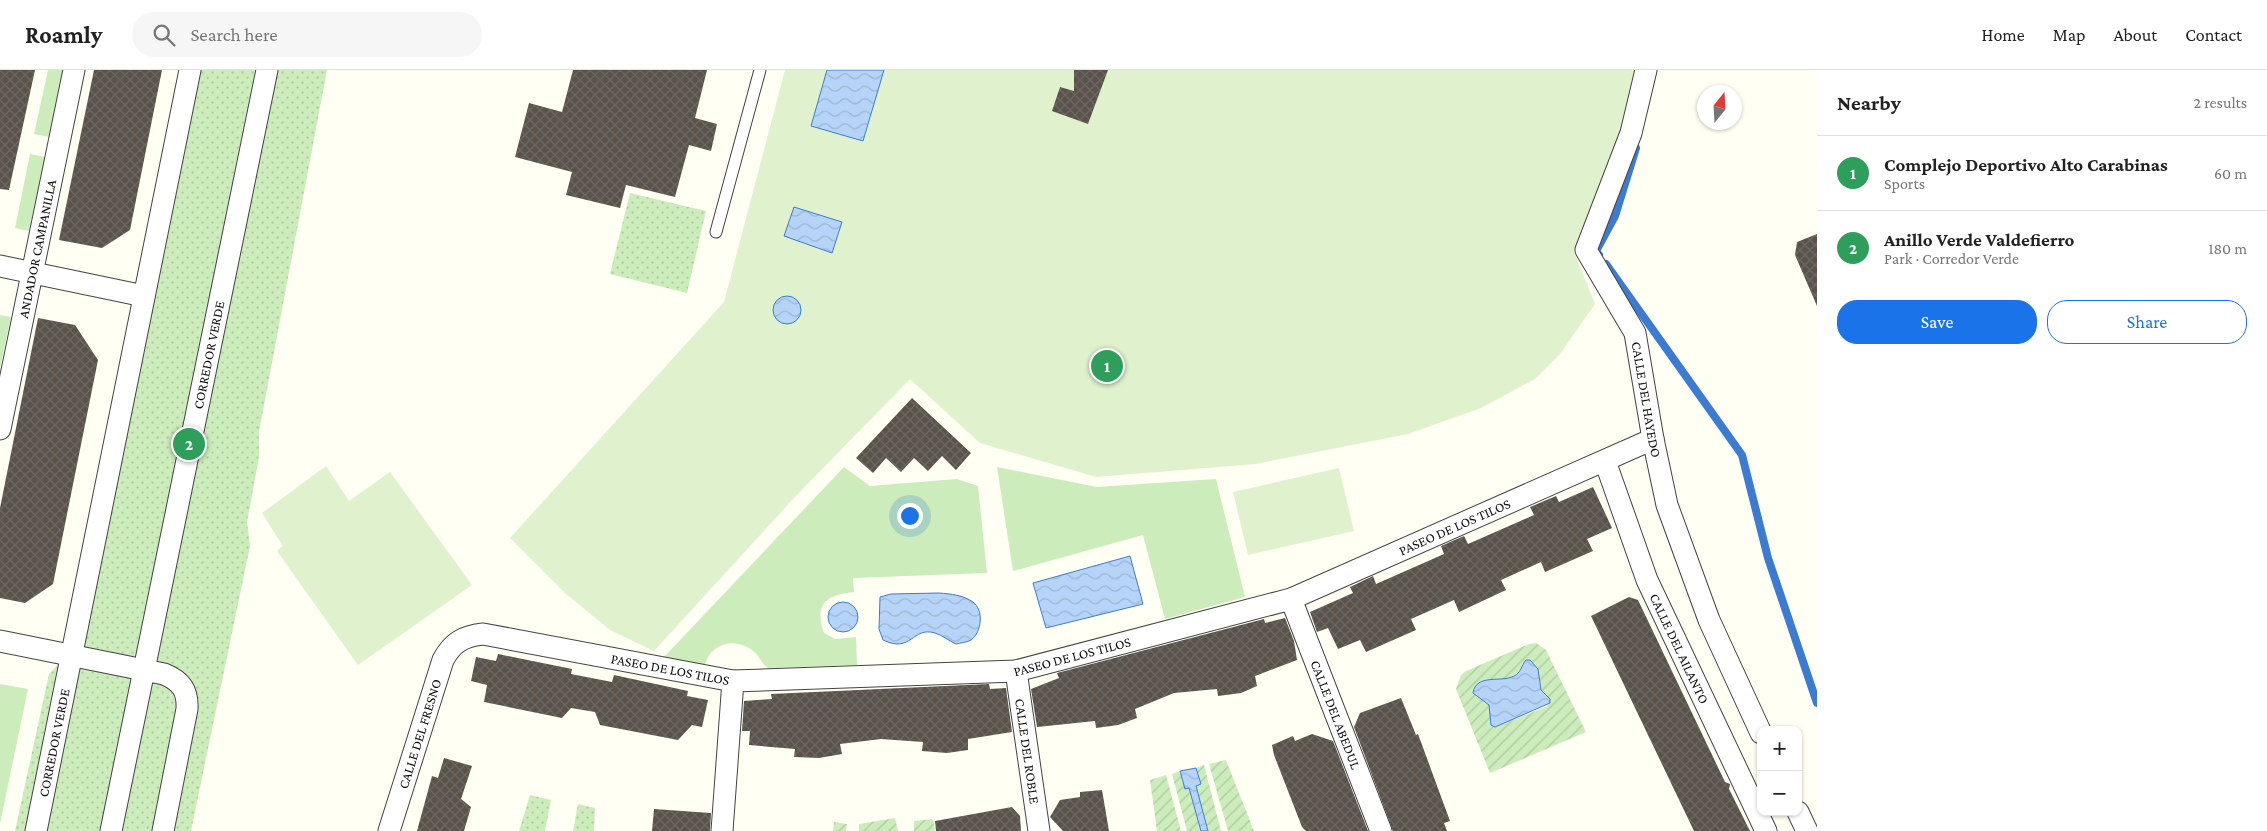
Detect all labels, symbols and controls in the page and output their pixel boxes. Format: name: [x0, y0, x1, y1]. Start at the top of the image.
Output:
search box: [132, 12, 482, 57]
text: Roamly: [25, 21, 102, 48]
icon: search: [150, 21, 178, 49]
text: Search here: [190, 24, 278, 45]
text: Home: [1982, 25, 2025, 45]
text: Map: [2053, 25, 2085, 45]
text: About: [2113, 25, 2157, 45]
text: Contact: [2185, 25, 2242, 45]
north arrow: [1697, 85, 1742, 130]
text: Nearby: [1837, 91, 1901, 115]
text: 2 results: [2194, 94, 2247, 111]
text: Complejo Deportivo Alto Carabinas: [1884, 154, 2168, 175]
text: 1: [1850, 165, 1856, 182]
text: 60 m: [2214, 165, 2247, 182]
text: Sports: [1884, 175, 1925, 192]
street label: ANDADOR CAMPANILLA: [15, 178, 59, 320]
text: Anillo Verde Valdefierro: [1884, 229, 2075, 250]
text: 2: [1849, 240, 1857, 257]
text: 180 m: [2208, 240, 2247, 257]
text: Park · Corredor Verde: [1884, 250, 2019, 267]
street label: CORREDOR VERDE: [190, 299, 228, 410]
button: Save: [1837, 300, 2037, 344]
button: Share: [2047, 300, 2247, 344]
street label: CALLE DEL HAYEDO: [1629, 340, 1665, 459]
pin: 1: [1091, 347, 1123, 385]
pin: 2: [173, 425, 205, 463]
street label: PASEO DE LOS TILOS: [1396, 495, 1513, 558]
your location: [897, 503, 923, 529]
street label: CALLE DEL AILANTO: [1647, 591, 1712, 706]
street label: PASEO DE LOS TILOS: [1012, 633, 1133, 679]
street label: PASEO DE LOS TILOS: [610, 650, 731, 688]
street label: CALLE DEL ABEDUL: [1307, 658, 1364, 771]
street label: CALLE DEL FRESNO: [395, 677, 445, 791]
street label: CORREDOR VERDE: [35, 687, 73, 798]
street label: CALLE DEL ROBLE: [1012, 697, 1043, 805]
map controls: [1757, 726, 1802, 816]
button: +: [1757, 726, 1802, 771]
button: −: [1757, 771, 1802, 816]

